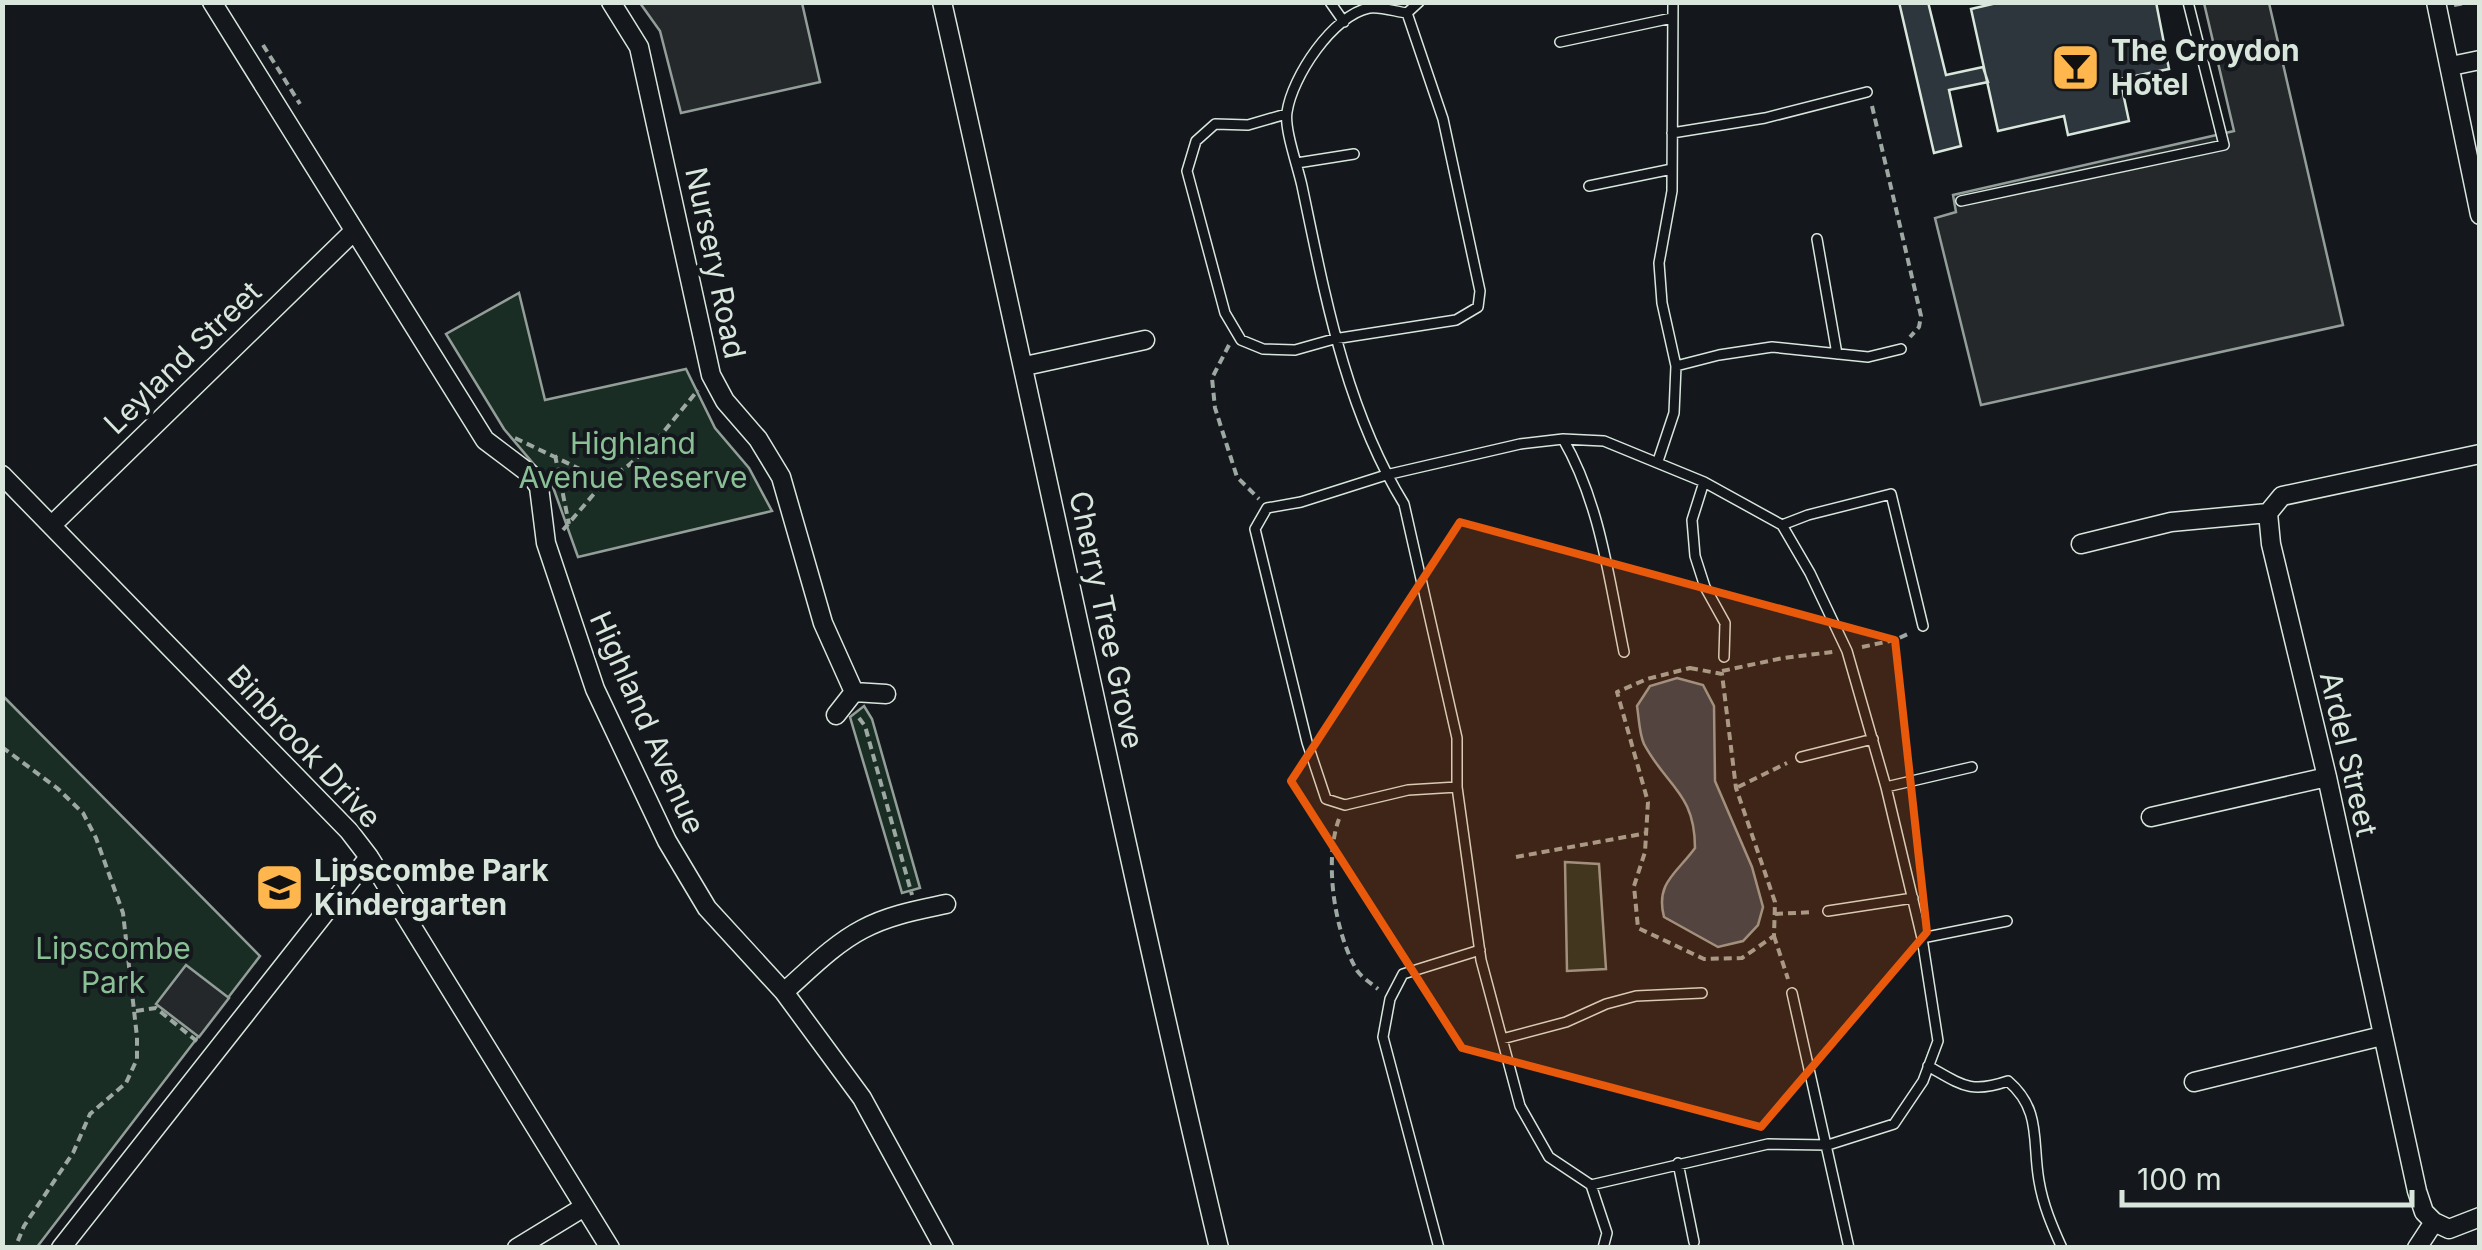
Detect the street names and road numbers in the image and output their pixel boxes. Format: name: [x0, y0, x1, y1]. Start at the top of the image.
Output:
street label: Nursery Road: [678, 164, 754, 362]
street label: Leyland Street: [96, 273, 268, 441]
street label: Cherry Tree Grove: [1062, 488, 1152, 752]
street label: Highland Avenue: [583, 606, 713, 839]
street label: Binbrook Drive: [220, 658, 389, 835]
street label: Ardel Street: [2313, 668, 2385, 840]

